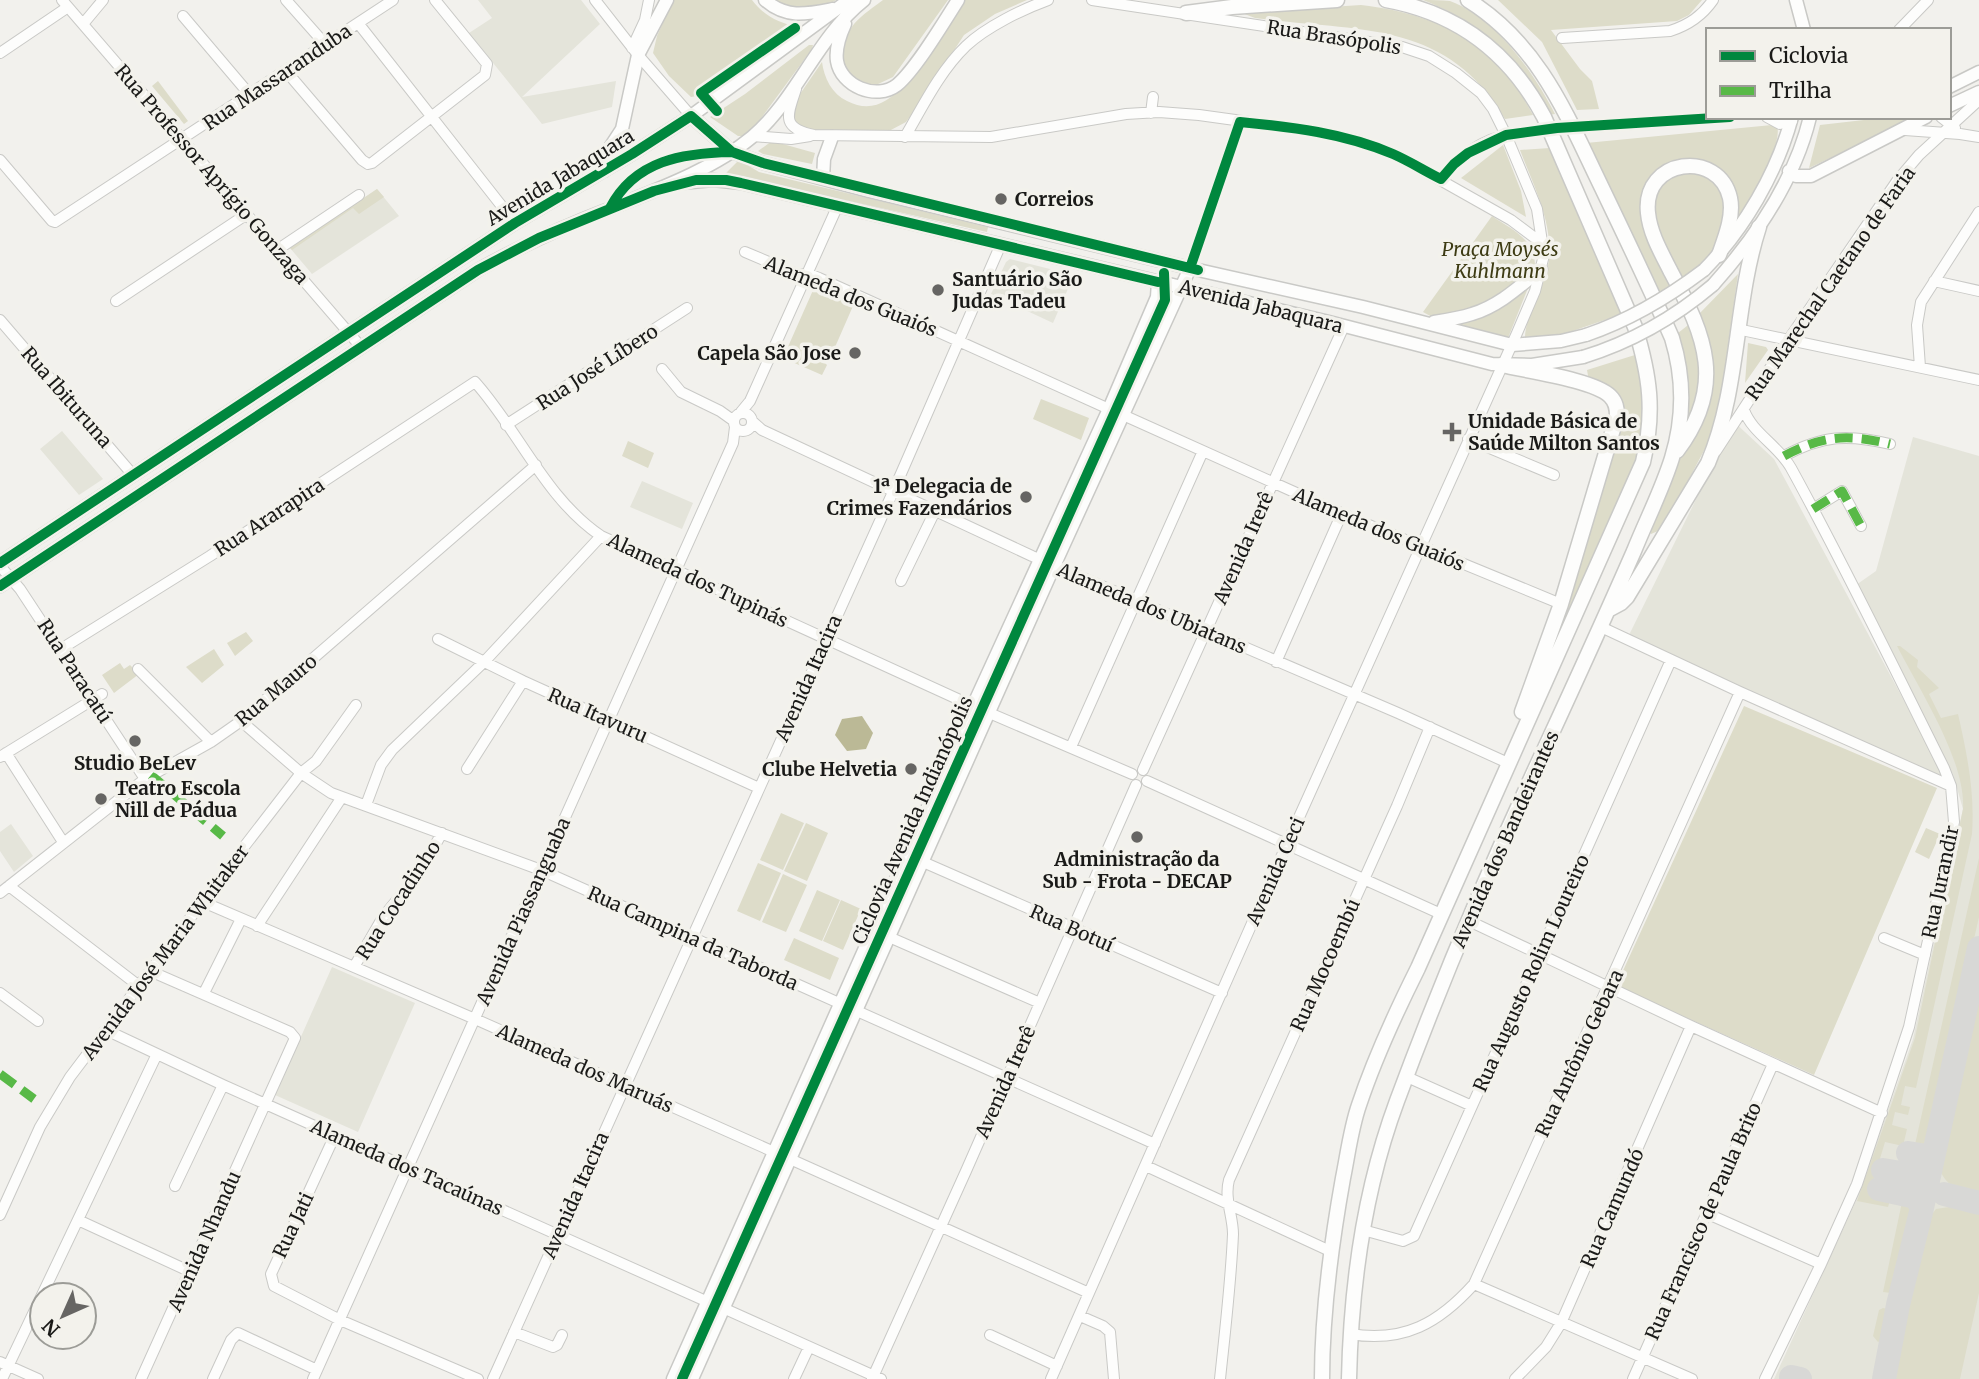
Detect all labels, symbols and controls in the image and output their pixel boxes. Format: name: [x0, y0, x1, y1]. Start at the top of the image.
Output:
street label: Rua Brasópolis: [1265, 15, 1403, 59]
street label: Rua Massaranduba: [198, 19, 356, 135]
legend: [1706, 28, 1951, 119]
text: Ciclovia: [1769, 42, 1848, 69]
street label: Rua Professor Aprígio Gonzaga: [110, 59, 314, 289]
text: Trilha: [1769, 77, 1831, 104]
street label: Avenida Jabaquara: [481, 123, 638, 231]
street label: Rua Marechal Caetano de Faria: [1740, 161, 1920, 405]
place label: Correios: [1015, 187, 1094, 211]
marker: Correios: [993, 191, 1009, 207]
park label: Praça Moysés Kuhlmann: [1442, 237, 1559, 283]
street label: Alameda dos Guaiós: [760, 250, 941, 342]
place label: Santuário São Judas Tadeu: [951, 267, 1082, 313]
street label: Avenida Jabaquara: [1176, 274, 1345, 338]
marker: Santuário São Judas Tadeu: [930, 282, 946, 298]
street label: Rua José Líbero: [532, 319, 662, 415]
street label: Rua Ibituruna: [17, 341, 117, 453]
place label: Capela São Jose: [698, 341, 841, 365]
marker: Capela São Jose: [847, 345, 863, 361]
place label: Unidade Básica de Saúde Milton Santos: [1468, 409, 1660, 455]
marker: Unidade Básica de Saúde Milton Santos: [1442, 422, 1462, 442]
street label: Rua Ararapira: [210, 473, 328, 561]
place label: 1ª Delegacia de Crimes Fazendários: [827, 474, 1012, 520]
street label: Alameda dos Guaiós: [1289, 482, 1468, 576]
street label: Avenida Irerê: [1207, 488, 1278, 609]
marker: 1ª Delegacia de Crimes Fazendários: [1018, 489, 1034, 505]
street label: Alameda dos Tupinás: [603, 527, 792, 632]
street label: Alameda dos Ubiatans: [1053, 557, 1250, 659]
street label: Avenida Itacira: [769, 611, 847, 746]
street label: Rua Paracatú: [32, 614, 118, 728]
street label: Rua Mauro: [230, 649, 322, 731]
street label: Rua Itavuru: [544, 682, 652, 748]
street label: Ciclovia Avenida Indianópolis: [846, 692, 978, 948]
street label: Avenida dos Bandeirantes: [1446, 727, 1564, 952]
marker: Studio BeLev: [127, 733, 143, 749]
place label: Studio BeLev: [74, 751, 197, 775]
place label: Clube Helvetia: [762, 757, 897, 781]
marker: Clube Helvetia: [903, 761, 919, 777]
place label: Teatro Escola Nill de Pádua: [115, 776, 241, 822]
marker: Teatro Escola Nill de Pádua: [93, 791, 109, 807]
street label: Avenida Piassanguaba: [470, 813, 575, 1010]
street label: Avenida Ceci: [1240, 813, 1310, 930]
street label: Rua Jurandir: [1916, 823, 1964, 941]
marker: Administração da Sub - Frota - DECAP: [1129, 829, 1145, 845]
street label: Rua Cocadinho: [351, 836, 445, 964]
street label: Avenida José Maria Whitaker: [76, 839, 254, 1065]
place label: Administração da Sub - Frota - DECAP: [1042, 847, 1232, 893]
street label: Rua Augusto Rolim Loureiro: [1468, 851, 1594, 1095]
street label: Rua Campina da Taborda: [584, 881, 802, 995]
street label: Rua Mocoembú: [1285, 895, 1365, 1035]
street label: Rua Botuí: [1026, 899, 1118, 957]
street label: Rua Antônio Gebara: [1530, 965, 1628, 1141]
street label: Alameda dos Maruás: [492, 1018, 677, 1118]
street label: Avenida Irerê: [969, 1022, 1040, 1143]
street label: Rua Francisco de Paula Brito: [1640, 1099, 1766, 1343]
street label: Alameda dos Tacaúnas: [306, 1113, 507, 1220]
street label: Avenida Itacira: [536, 1128, 614, 1263]
street label: Rua Camundó: [1575, 1145, 1649, 1271]
street label: Avenida Nhandu: [162, 1167, 246, 1316]
street label: Rua Jati: [267, 1188, 319, 1262]
north arrow: [28, 1281, 98, 1351]
text: N: [37, 1314, 65, 1342]

